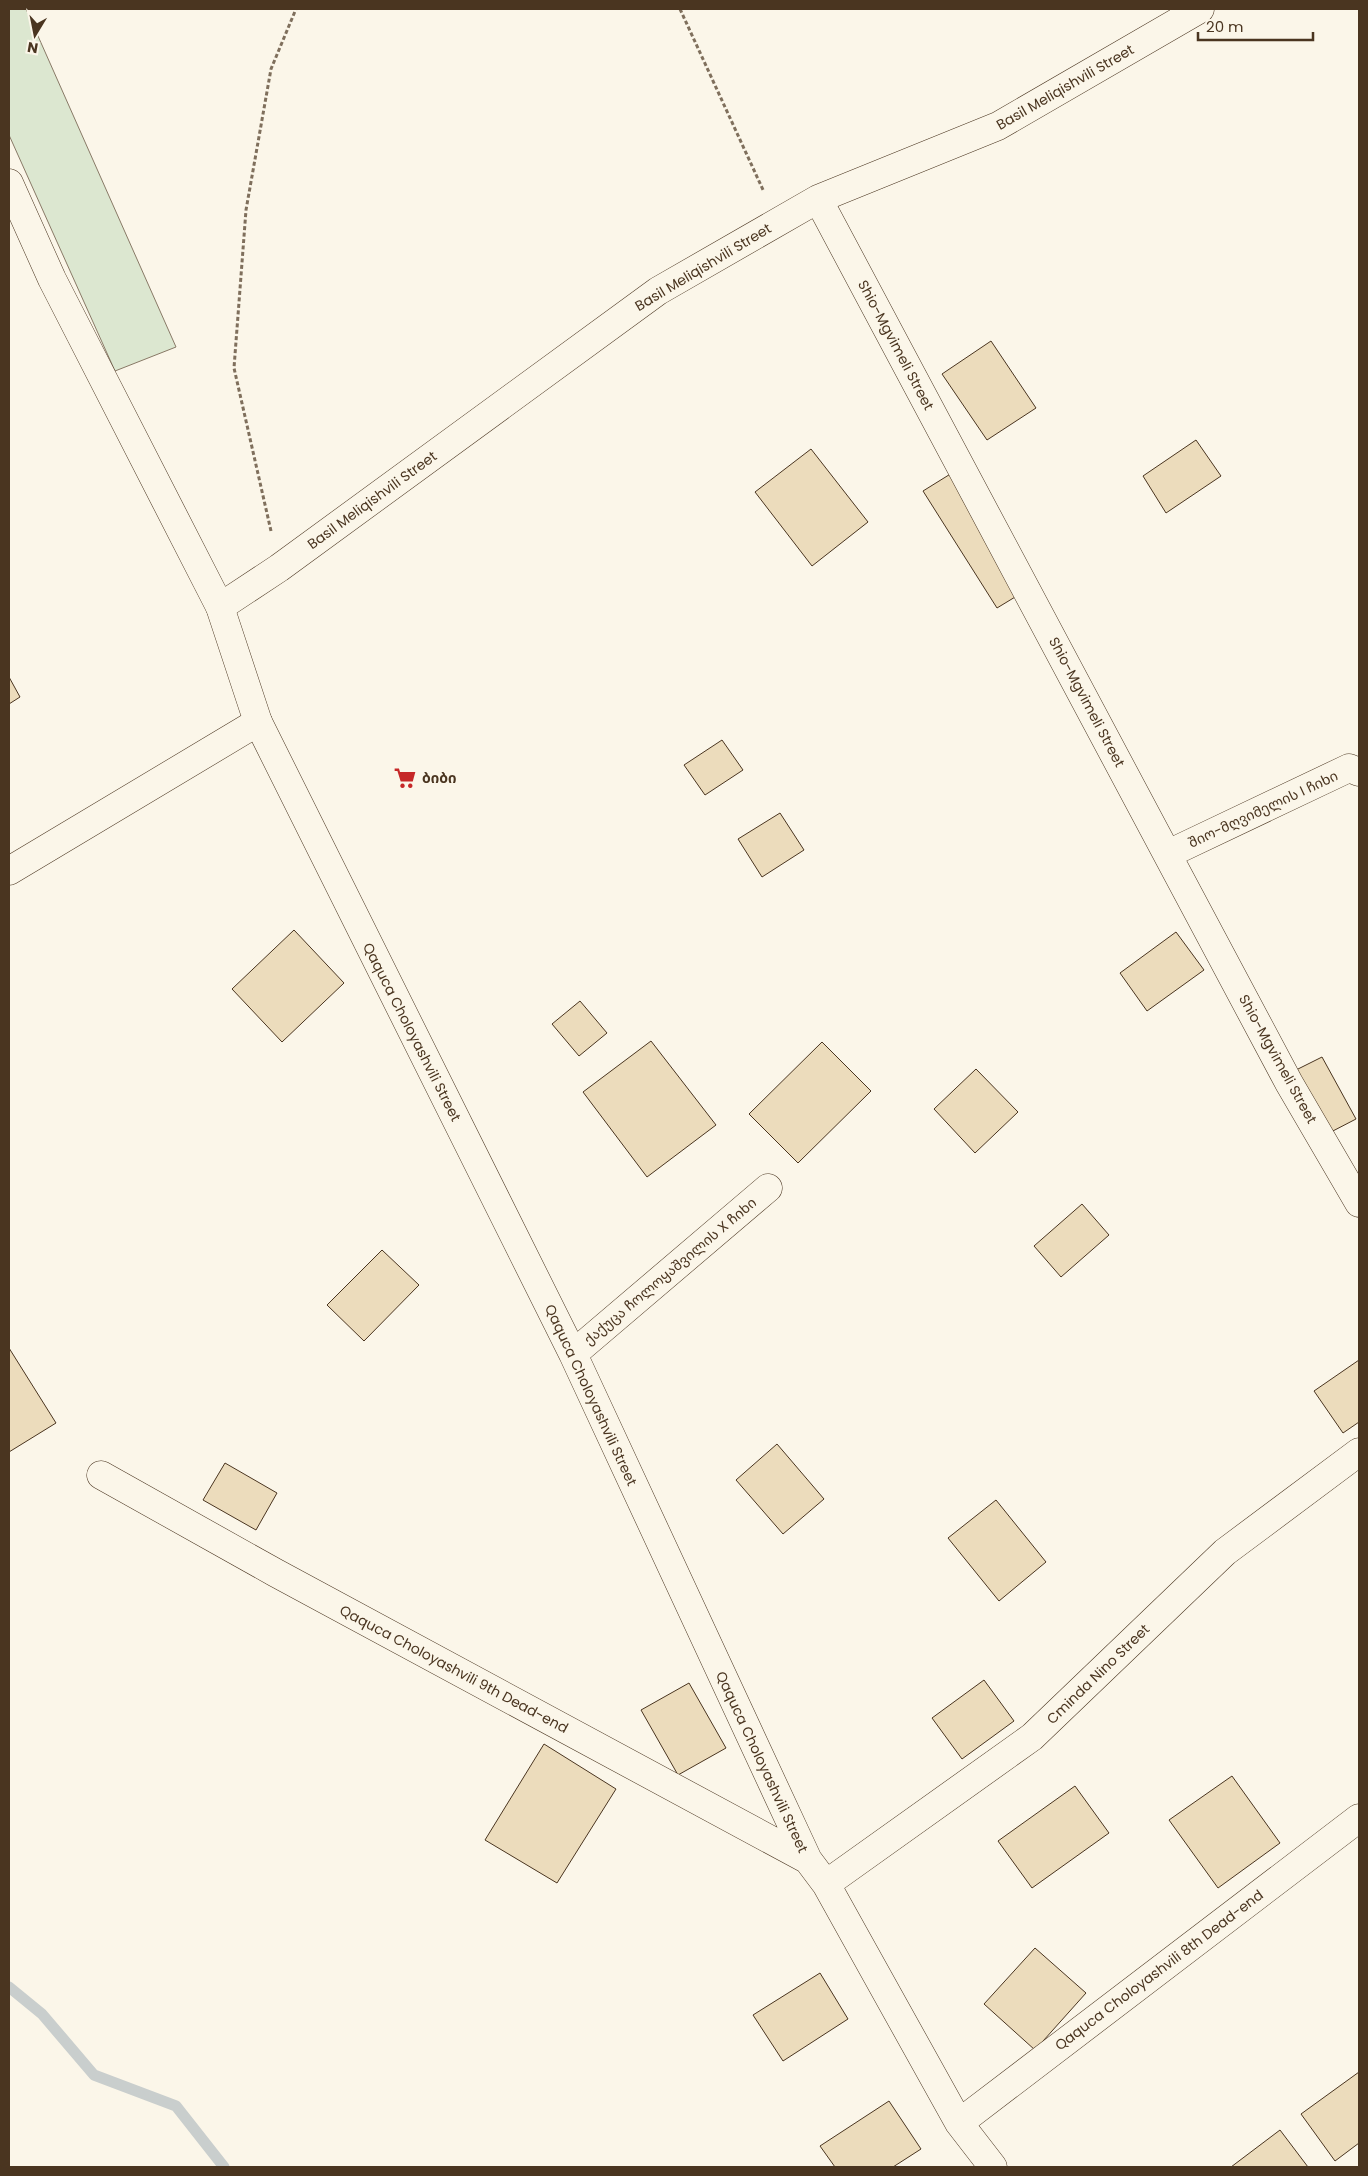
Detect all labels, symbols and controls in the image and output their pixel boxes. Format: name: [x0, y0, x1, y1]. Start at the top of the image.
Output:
north arrow: [10, 10, 60, 60]
scale bar: [1198, 10, 1313, 42]
text: 20 m: [1206, 16, 1244, 37]
text: N: [26, 37, 40, 59]
street label: Basil Meliqishvili Street: [993, 39, 1137, 135]
street label: Basil Meliqishvili Street: [631, 218, 775, 316]
street label: Shio-Mgvimeli Street: [853, 276, 939, 414]
street label: Basil Meliqishvili Street: [303, 446, 441, 554]
street label: Shio-Mgvimeli Street: [1044, 633, 1130, 771]
supermarket icon: ბიბი: [392, 765, 418, 791]
street label: შიო-მღვიმელის I ჩიხი: [1185, 765, 1341, 853]
place label: ბიბი: [422, 768, 456, 788]
street label: Qaquca Choloyashvili Street: [358, 939, 466, 1125]
street label: Shio-Mgvimeli Street: [1234, 991, 1322, 1127]
street label: ქაქუცა ჩოლოყაშვილის X ჩიხი: [579, 1193, 761, 1349]
street label: Qaquca Choloyashvili Street: [540, 1301, 642, 1489]
street label: Qaquca Choloyashvili 9th Dead-end: [336, 1600, 572, 1738]
street label: Cminda Nino Street: [1042, 1619, 1154, 1729]
street label: Qaquca Choloyashvili Street: [711, 1668, 813, 1856]
street label: Qaquca Choloyashvili 8th Dead-end: [1051, 1885, 1267, 2055]

